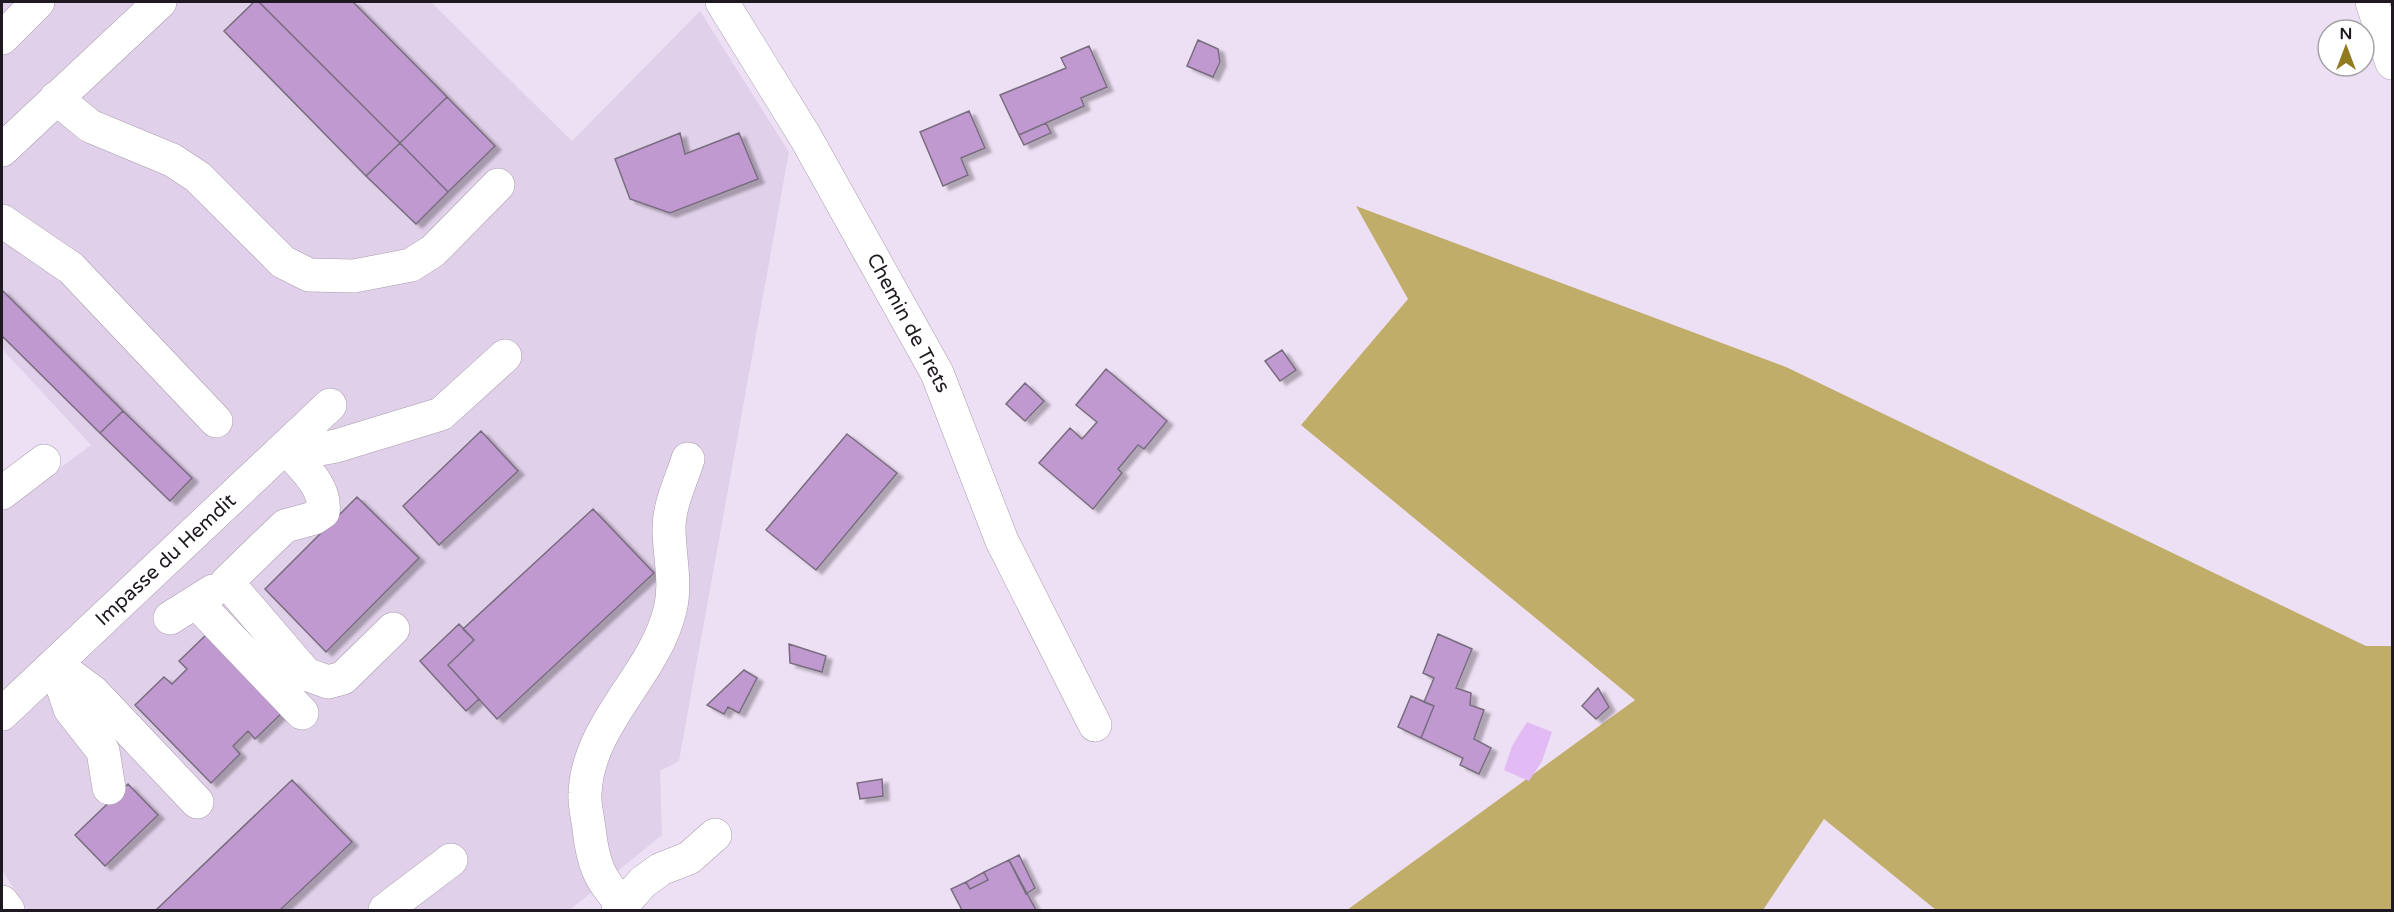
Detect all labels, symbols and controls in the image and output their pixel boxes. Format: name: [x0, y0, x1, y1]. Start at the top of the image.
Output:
north arrow: [2316, 18, 2376, 78]
text: N: [2340, 24, 2352, 44]
street label: Chemin de Trets: [861, 249, 955, 397]
street label: Impasse du Hemdit: [91, 489, 241, 631]

